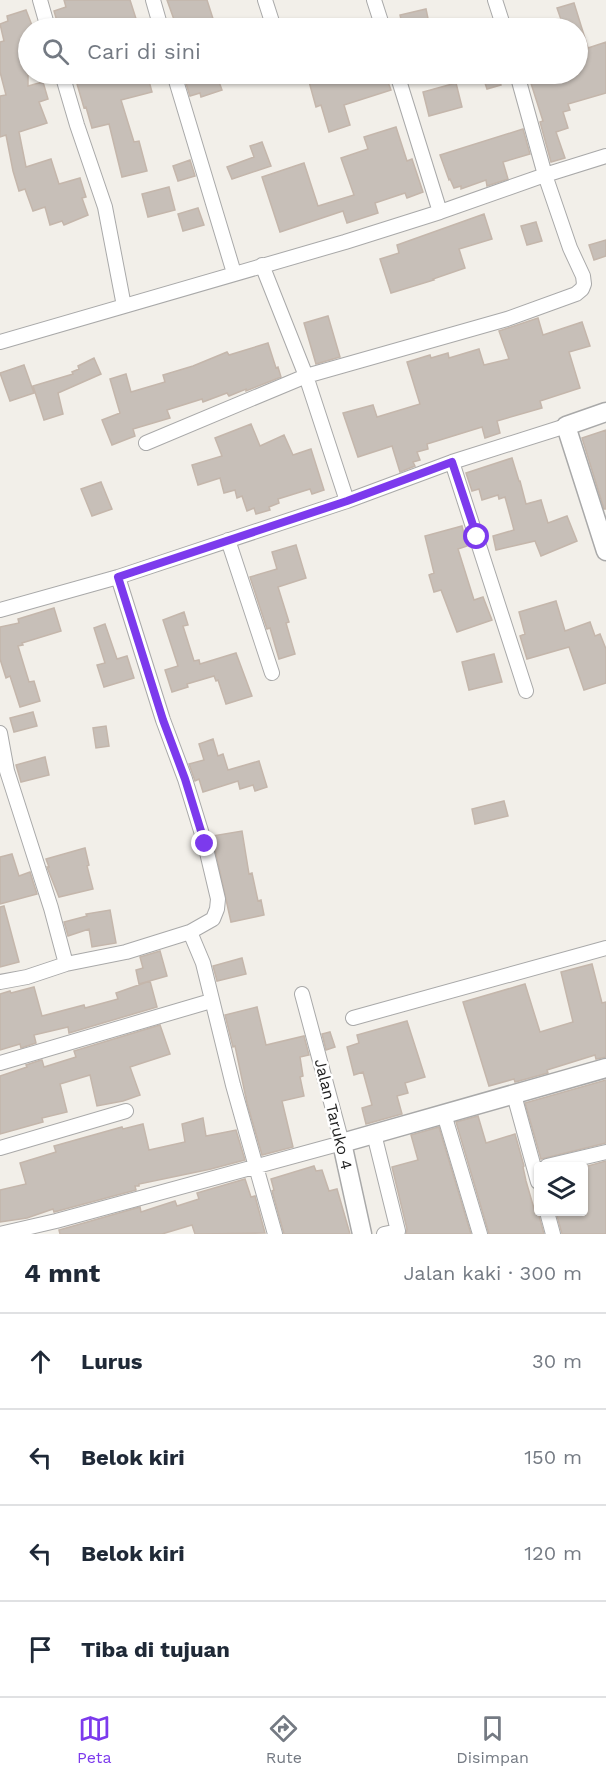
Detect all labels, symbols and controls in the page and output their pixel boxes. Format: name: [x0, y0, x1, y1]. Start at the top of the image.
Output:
search box: [18, 18, 588, 84]
icon: search: [39, 35, 72, 68]
text: Cari di sini: [87, 39, 201, 64]
route start: [463, 523, 489, 549]
route end: [191, 830, 217, 856]
street label: Jalan Taruko 4: [311, 1057, 357, 1172]
map controls: [534, 1162, 588, 1216]
button: layers: [534, 1162, 588, 1216]
text: 4 mnt: [24, 1258, 100, 1288]
text: Jalan kaki · 300 m: [403, 1261, 582, 1285]
icon: ahead: [24, 1345, 57, 1378]
text: Lurus: [81, 1349, 143, 1374]
text: 30 m: [532, 1349, 582, 1373]
icon: left: [24, 1441, 57, 1474]
text: Belok kiri: [81, 1445, 185, 1470]
text: 150 m: [524, 1445, 582, 1469]
icon: left: [24, 1537, 57, 1570]
text: Belok kiri: [81, 1541, 185, 1566]
text: 120 m: [524, 1541, 582, 1565]
icon: arrive: [24, 1633, 57, 1666]
text: Tiba di tujuan: [81, 1637, 230, 1662]
tab: Peta: [77, 1712, 111, 1767]
tab: Rute: [266, 1712, 302, 1767]
tab: Disimpan: [456, 1712, 529, 1767]

